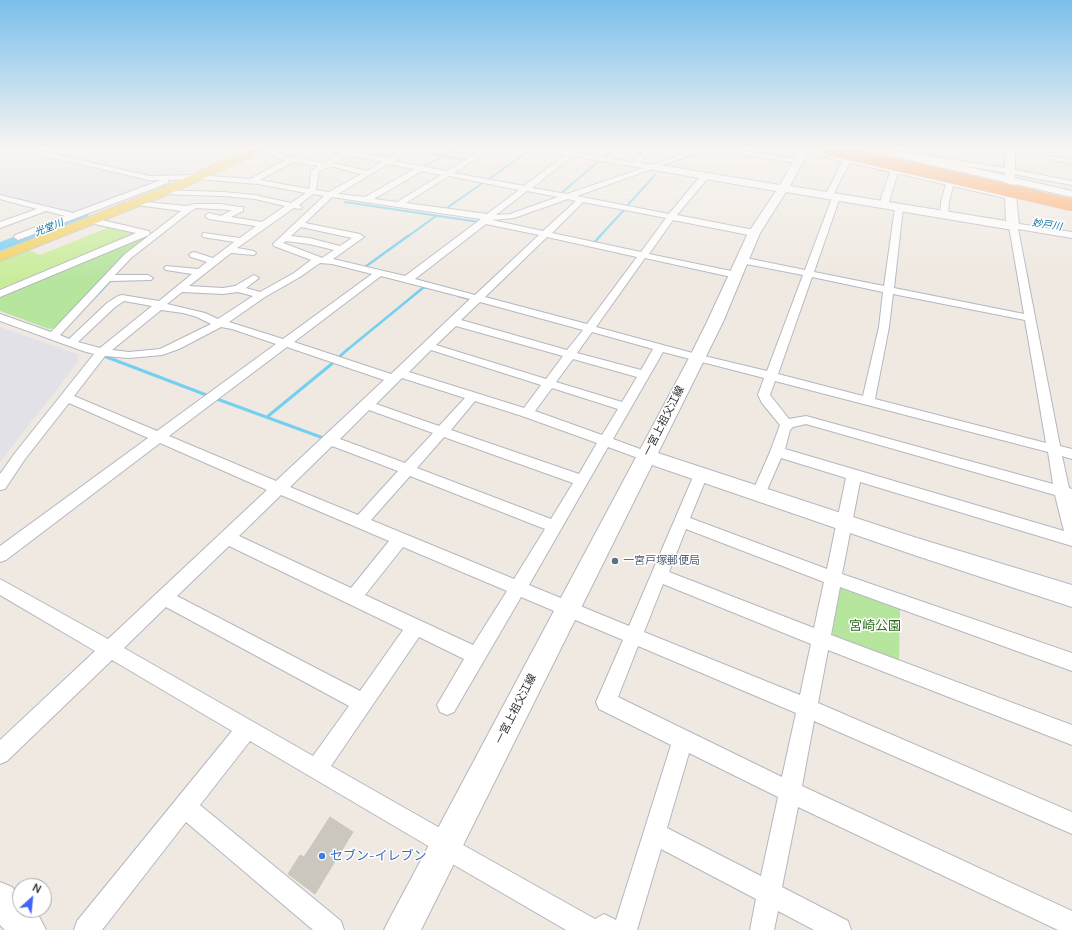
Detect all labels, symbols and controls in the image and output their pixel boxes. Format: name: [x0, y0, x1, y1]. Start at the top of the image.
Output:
water label: 光堂川: [33, 217, 65, 239]
water label: 妙戸川: [1031, 217, 1063, 233]
street label: 一宮上祖父江線: [641, 384, 687, 458]
place label: 一宮戸塚郵便局: [623, 554, 700, 568]
marker: 一宮戸塚郵便局: [610, 556, 620, 566]
park label: 宮崎公園: [849, 618, 901, 634]
street label: 一宮上祖父江線: [493, 672, 539, 746]
place label: セブン-イレブン: [330, 848, 426, 864]
marker: セブン-イレブン: [317, 851, 327, 861]
north arrow: [12, 878, 52, 918]
text: N: [30, 879, 44, 896]

